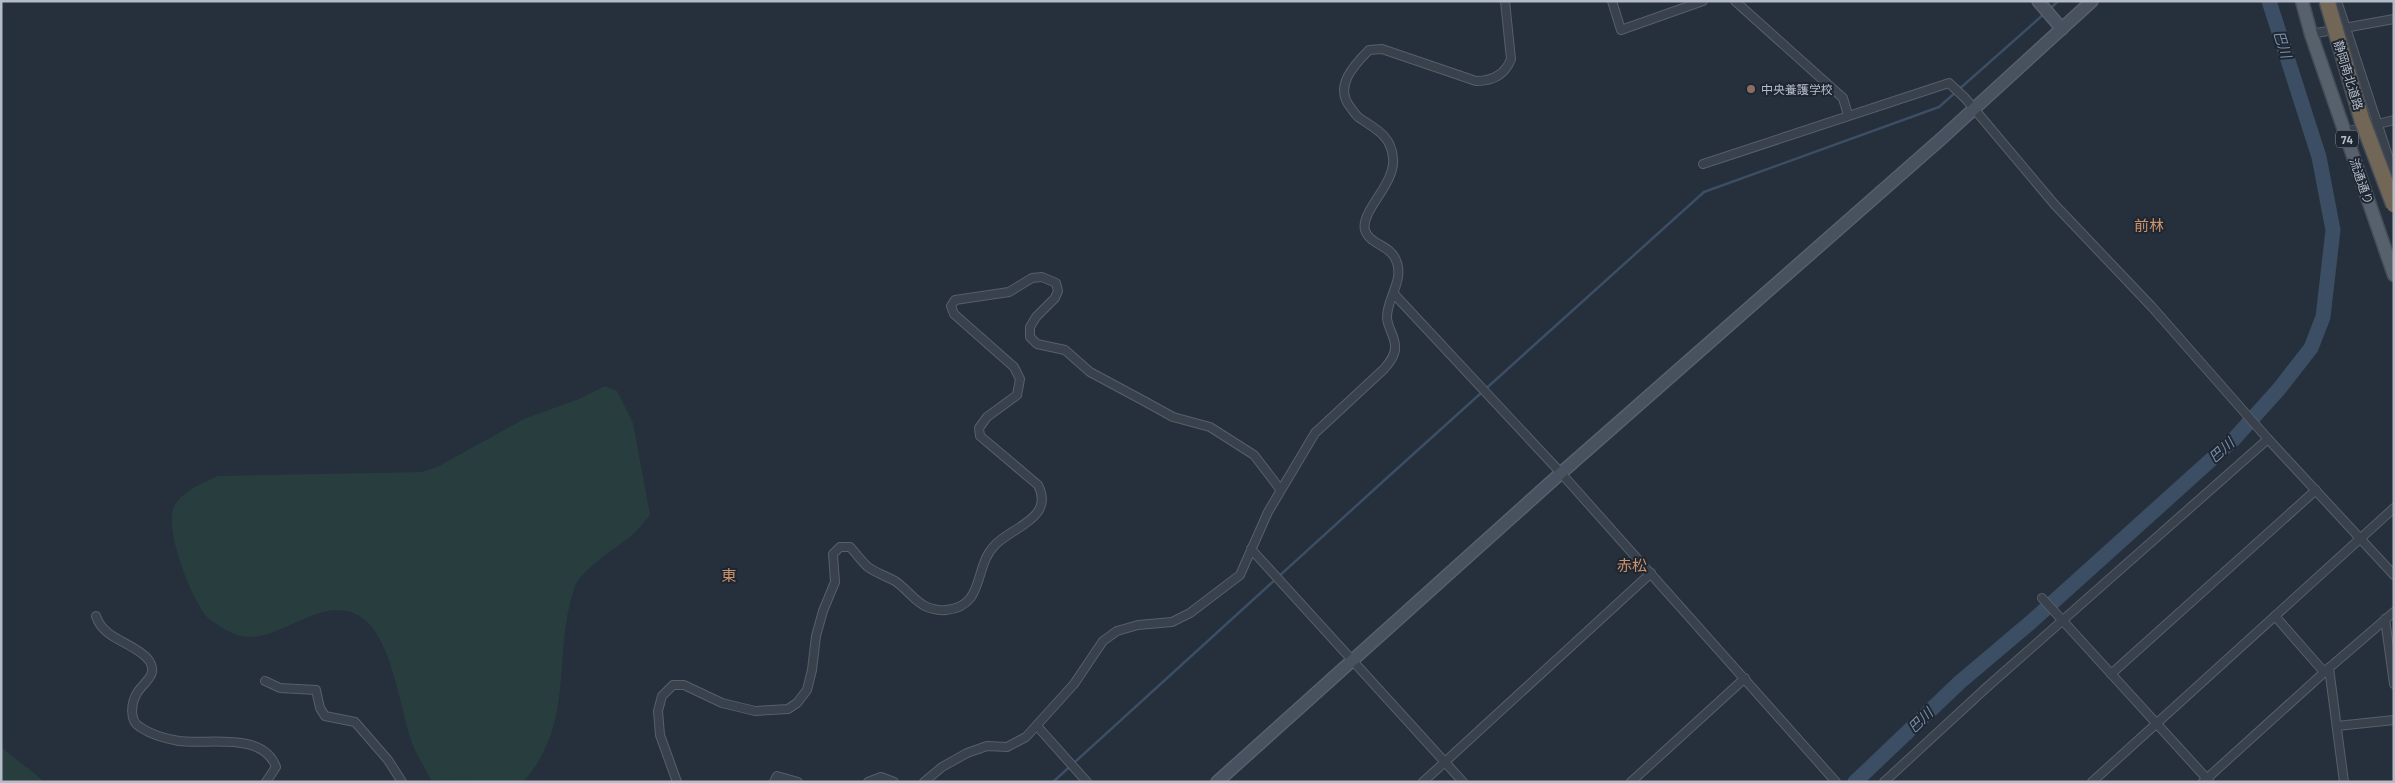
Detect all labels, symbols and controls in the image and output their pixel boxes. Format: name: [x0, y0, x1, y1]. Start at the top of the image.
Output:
water label: 巴川: [2271, 28, 2296, 62]
street label: 静岡南北道路: [2332, 39, 2366, 111]
place label: 中央養護学校: [1761, 82, 1833, 96]
marker: 中央養護学校: [1745, 83, 1757, 95]
road number: 74: [2336, 130, 2358, 148]
street label: 流通通り: [2348, 156, 2376, 206]
district label: 前林: [2134, 216, 2164, 234]
water label: 巴川: [2205, 433, 2239, 466]
district label: 赤松: [1617, 556, 1647, 574]
district label: 東: [721, 566, 737, 584]
water label: 巴川: [1904, 703, 1937, 736]

